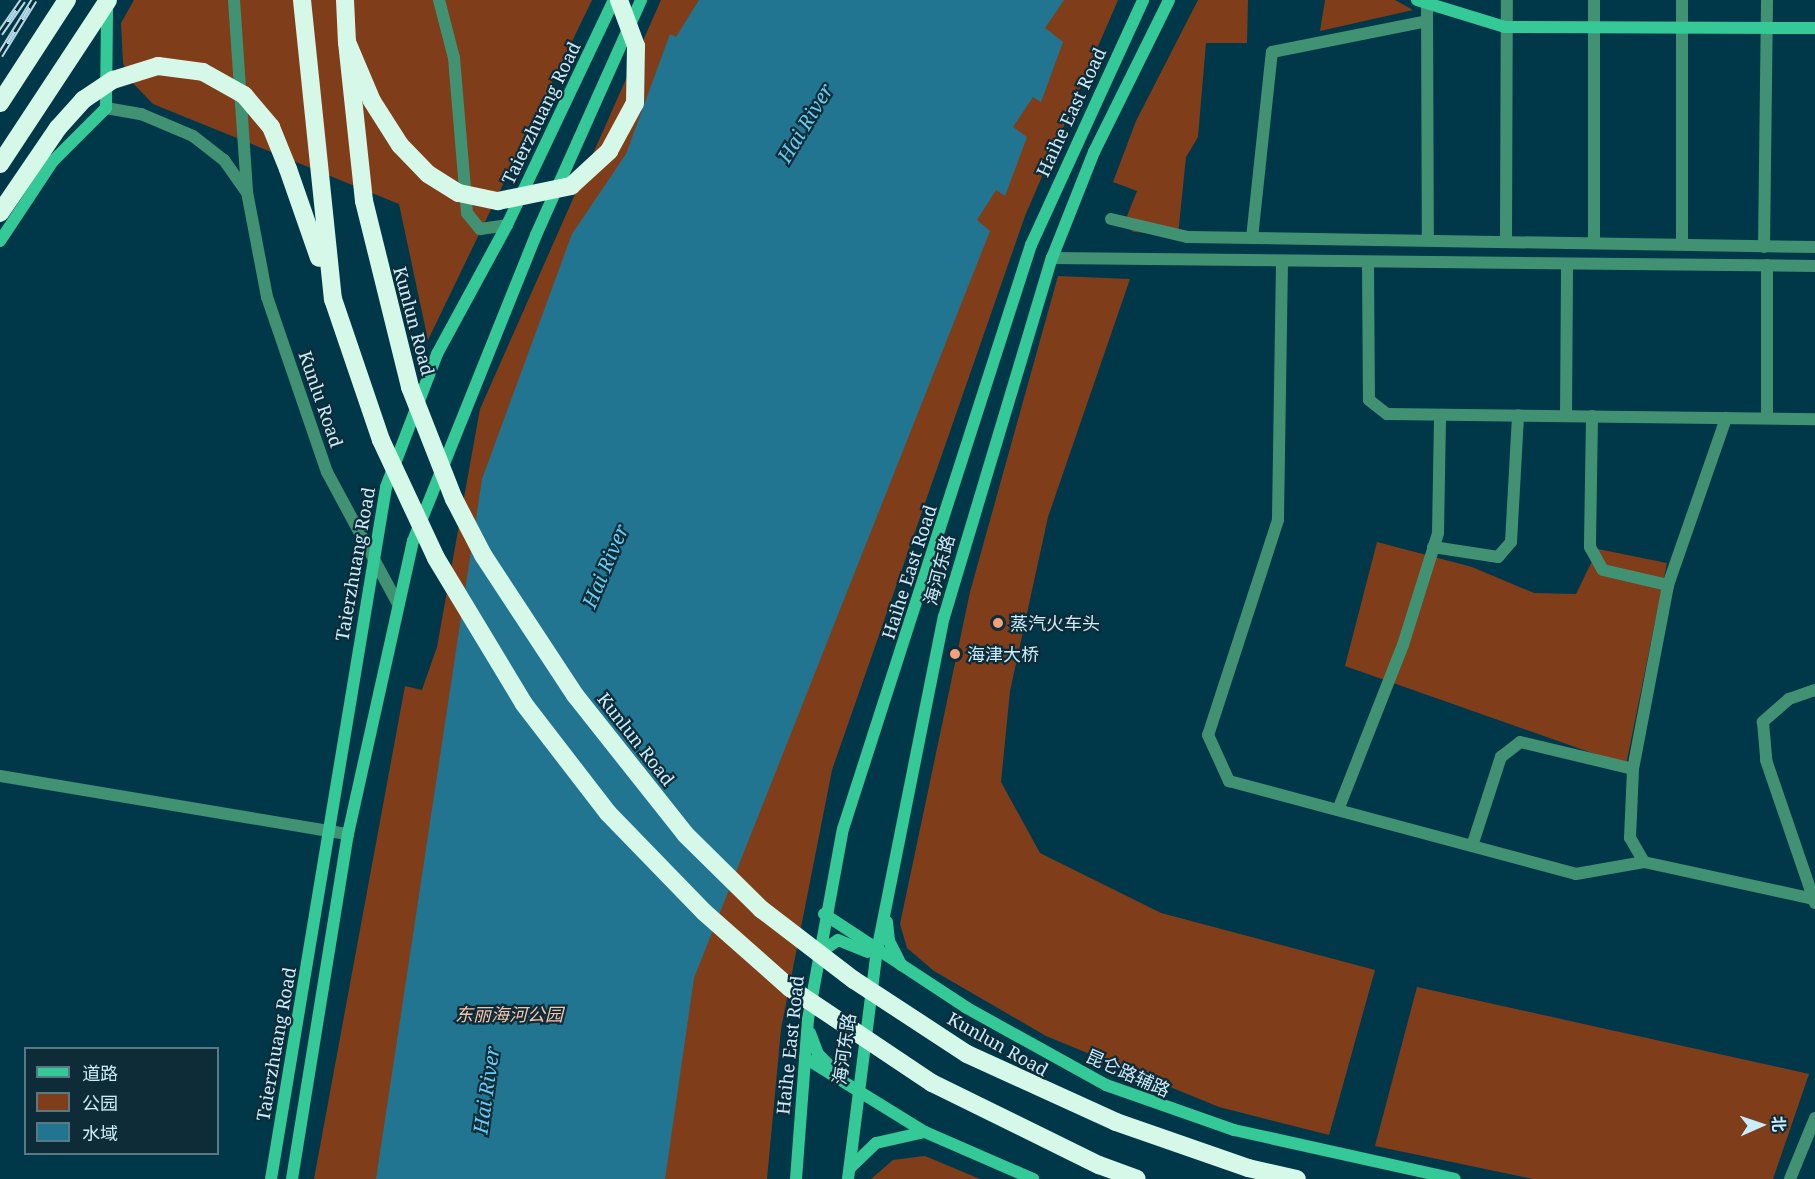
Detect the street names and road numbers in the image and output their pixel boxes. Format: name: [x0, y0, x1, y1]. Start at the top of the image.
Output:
street label: Taierzhuang Road: [497, 38, 585, 188]
street label: Haihe East Road: [1032, 44, 1110, 180]
street label: Kunlun Road: [389, 264, 439, 378]
street label: Kunlu Road: [294, 348, 348, 450]
street label: Taierzhuang Road: [331, 485, 379, 643]
street label: Haihe East Road: [877, 502, 941, 642]
street label: 海河东路: [919, 532, 959, 608]
street label: Kunlun Road: [593, 688, 679, 790]
street label: Taierzhuang Road: [252, 965, 300, 1123]
street label: Haihe East Road: [772, 974, 808, 1116]
street label: Kunlun Road: [944, 1007, 1052, 1081]
street label: 海河东路: [828, 1012, 860, 1086]
street label: 昆仑路辅路: [1082, 1045, 1174, 1101]

